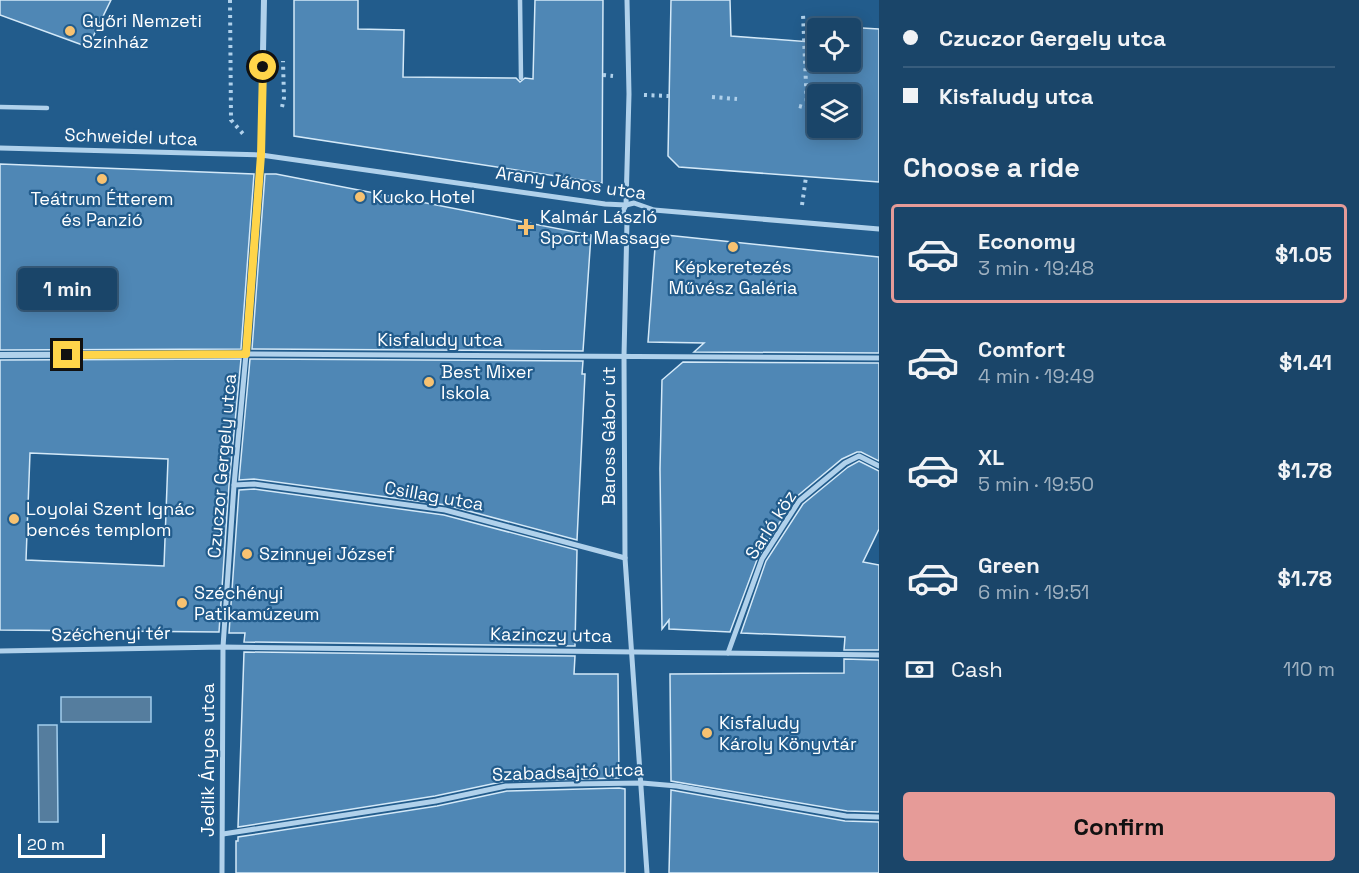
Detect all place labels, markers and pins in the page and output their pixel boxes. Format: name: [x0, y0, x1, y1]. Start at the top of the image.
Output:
place label: Győri Nemzeti Színház: [82, 9, 202, 53]
marker: Győri Nemzeti Színház: [63, 24, 77, 38]
marker: Teátrum Étterem és Panzió: [95, 172, 109, 186]
place label: Kucko Hotel: [372, 185, 475, 208]
place label: Teátrum Étterem és Panzió: [31, 187, 173, 231]
marker: Kucko Hotel: [353, 190, 367, 204]
place label: Kalmár László Sport Massage: [540, 205, 671, 249]
marker: Kalmár László Sport Massage: [517, 218, 535, 236]
marker: Képkeretezés Művész Galéria: [726, 240, 740, 254]
place label: Képkeretezés Művész Galéria: [669, 255, 797, 299]
place label: Best Mixer Iskola: [441, 360, 533, 404]
marker: Best Mixer Iskola: [422, 375, 436, 389]
place label: Loyolai Szent Ignác bencés templom: [26, 497, 195, 541]
marker: Loyolai Szent Ignác bencés templom: [7, 512, 21, 526]
place label: Szinnyei József: [259, 542, 395, 565]
marker: Szinnyei József: [240, 547, 254, 561]
place label: Széchényi Patikamúzeum: [194, 581, 319, 625]
marker: Széchényi Patikamúzeum: [175, 596, 189, 610]
place label: Kisfaludy Károly Könyvtár: [719, 711, 857, 755]
marker: Kisfaludy Károly Könyvtár: [700, 726, 714, 740]

